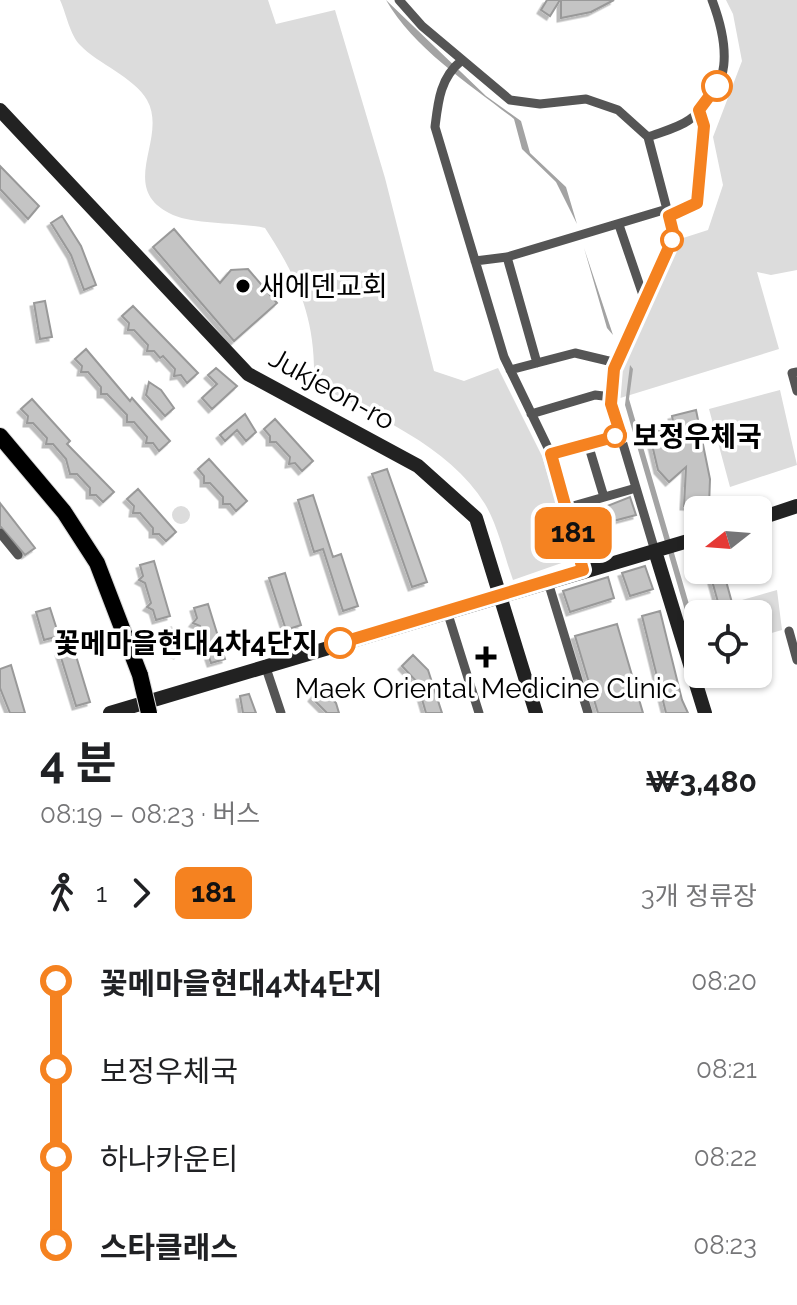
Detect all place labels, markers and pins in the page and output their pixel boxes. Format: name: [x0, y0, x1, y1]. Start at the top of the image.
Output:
unlabelled marker: [702, 71, 732, 101]
unlabelled marker: [661, 229, 683, 251]
place label: 새에덴교회: [259, 270, 388, 303]
marker: 새에덴교회: [234, 277, 252, 295]
place label: 보정우체국: [633, 420, 762, 453]
marker: 보정우체국: [604, 425, 626, 447]
place label: 꽃메마을현대4차4단지: [54, 627, 318, 660]
marker: 꽃메마을현대4차4단지: [325, 628, 355, 658]
marker: Maek Oriental Medicine Clinic: [475, 646, 497, 668]
place label: Maek Oriental Medicine Clinic: [295, 672, 677, 705]

